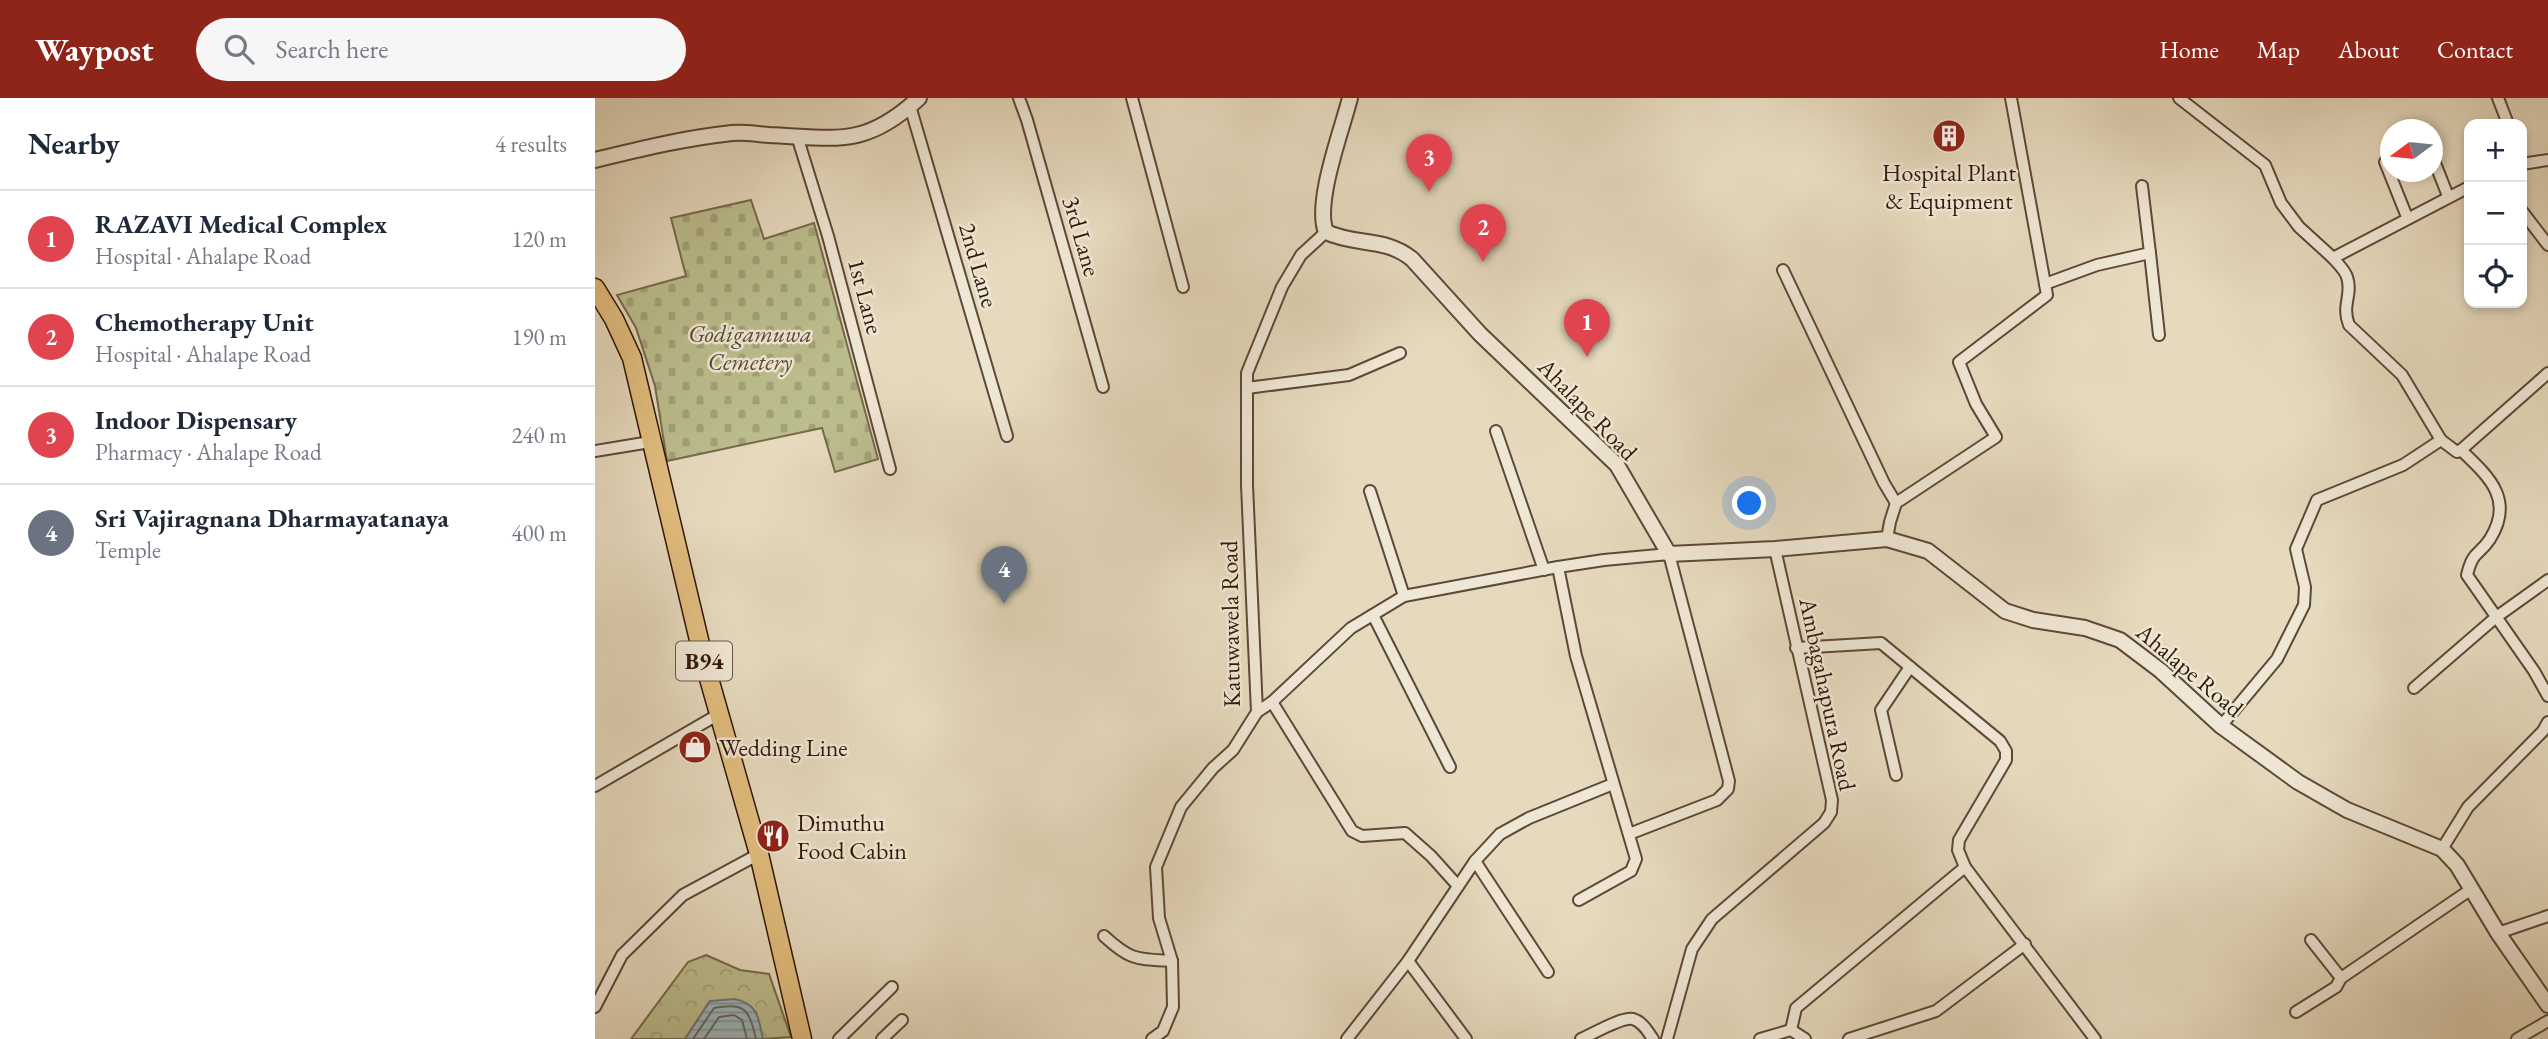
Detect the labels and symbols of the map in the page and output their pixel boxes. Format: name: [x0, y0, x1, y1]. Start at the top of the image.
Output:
building icon: Hospital Plant & Equipment: [1930, 117, 1968, 155]
north arrow: [2380, 119, 2443, 182]
pin: 3: [1406, 134, 1452, 192]
place label: Hospital Plant & Equipment: [1882, 157, 2016, 216]
street label: 3rd Lane: [1056, 192, 1108, 280]
pin: 2: [1460, 204, 1506, 262]
street label: 2nd Lane: [952, 219, 1006, 311]
street label: 1st Lane: [841, 255, 891, 337]
pin: 1: [1564, 299, 1610, 357]
park label: Godigamuwa Cemetery: [688, 318, 812, 377]
street label: Ahalape Road: [1531, 350, 1645, 467]
your location: [1732, 486, 1766, 520]
street label: Katuwawela Road: [1213, 539, 1247, 708]
pin: 4: [981, 546, 1027, 604]
street label: Ambagahapura Road: [1792, 594, 1864, 794]
street label: Ahalape Road: [2129, 615, 2251, 724]
road number: B94: [676, 642, 732, 680]
shop icon: Wedding Line: [676, 728, 714, 766]
place label: Wedding Line: [719, 732, 848, 763]
place label: Dimuthu Food Cabin: [797, 807, 907, 866]
restaurant icon: Dimuthu Food Cabin: [754, 817, 792, 855]

